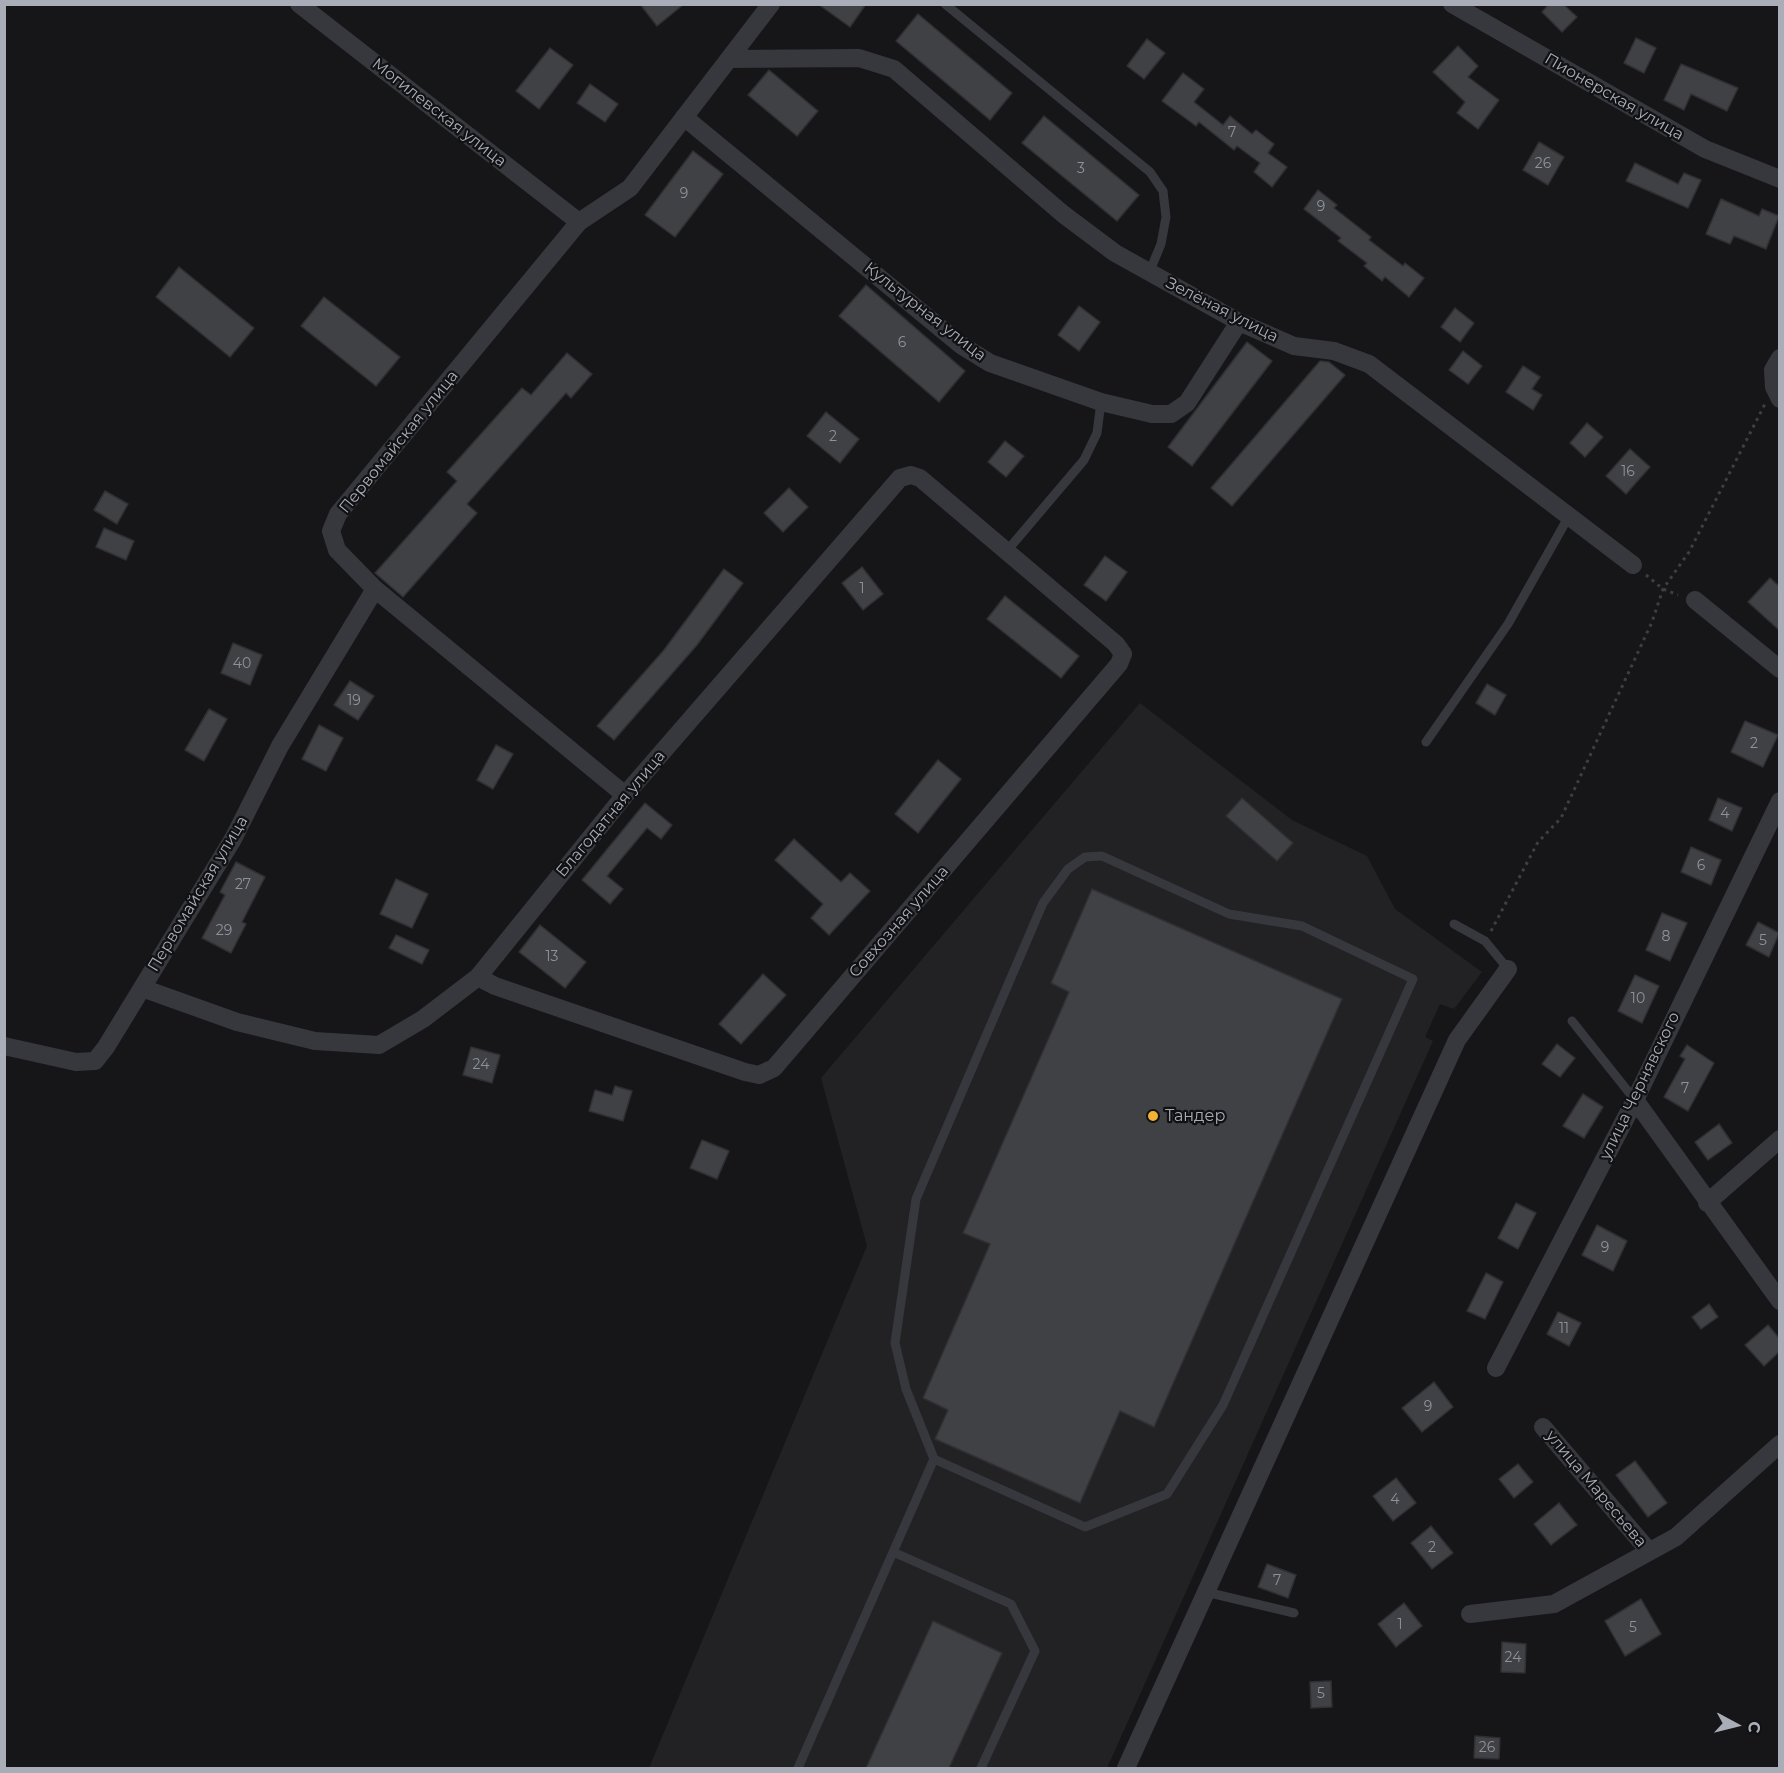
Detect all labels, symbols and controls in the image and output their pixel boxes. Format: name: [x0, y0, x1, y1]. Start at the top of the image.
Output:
street label: Пионерская улица: [1541, 49, 1687, 145]
street label: Могилевская улица: [368, 55, 510, 171]
house number: 7: [1228, 125, 1236, 141]
house number: 26: [1535, 156, 1551, 172]
house number: 3: [1077, 161, 1085, 177]
house number: 9: [680, 186, 688, 202]
house number: 9: [1317, 199, 1325, 215]
street label: Культурная улица: [860, 259, 990, 365]
street label: Зелёная улица: [1163, 273, 1281, 347]
house number: 6: [898, 335, 906, 351]
street label: Первомайская улица: [335, 367, 463, 517]
house number: 2: [829, 429, 837, 445]
house number: 16: [1621, 464, 1635, 480]
house number: 1: [859, 581, 865, 597]
house number: 40: [233, 656, 251, 672]
house number: 19: [347, 693, 361, 709]
house number: 2: [1750, 736, 1758, 752]
street label: Благодатная улица: [552, 747, 670, 881]
house number: 4: [1720, 806, 1730, 822]
street label: Первомайская улица: [144, 813, 252, 975]
house number: 6: [1697, 858, 1705, 874]
street label: Совхозная улица: [845, 862, 953, 982]
house number: 27: [235, 877, 251, 893]
house number: 29: [216, 923, 232, 939]
house number: 8: [1662, 929, 1670, 945]
house number: 5: [1759, 933, 1767, 949]
house number: 13: [546, 949, 558, 965]
house number: 10: [1631, 991, 1645, 1007]
street label: улица Чернявского: [1596, 1009, 1684, 1163]
house number: 24: [473, 1057, 489, 1073]
house number: 7: [1681, 1081, 1689, 1097]
place label: Тандер: [1165, 1106, 1225, 1126]
marker: Тандер: [1146, 1109, 1160, 1123]
house number: 9: [1601, 1240, 1609, 1256]
house number: 11: [1559, 1321, 1569, 1337]
house number: 9: [1424, 1399, 1432, 1415]
street label: улица Маресьева: [1541, 1427, 1651, 1551]
house number: 4: [1390, 1492, 1400, 1508]
house number: 2: [1428, 1540, 1436, 1556]
house number: 7: [1273, 1573, 1281, 1589]
house number: 1: [1397, 1617, 1403, 1633]
house number: 5: [1629, 1620, 1637, 1636]
house number: 24: [1505, 1650, 1521, 1666]
house number: 5: [1317, 1686, 1325, 1702]
north arrow: [1706, 1695, 1766, 1755]
text: С: [1744, 1720, 1764, 1734]
house number: 26: [1479, 1740, 1495, 1756]

